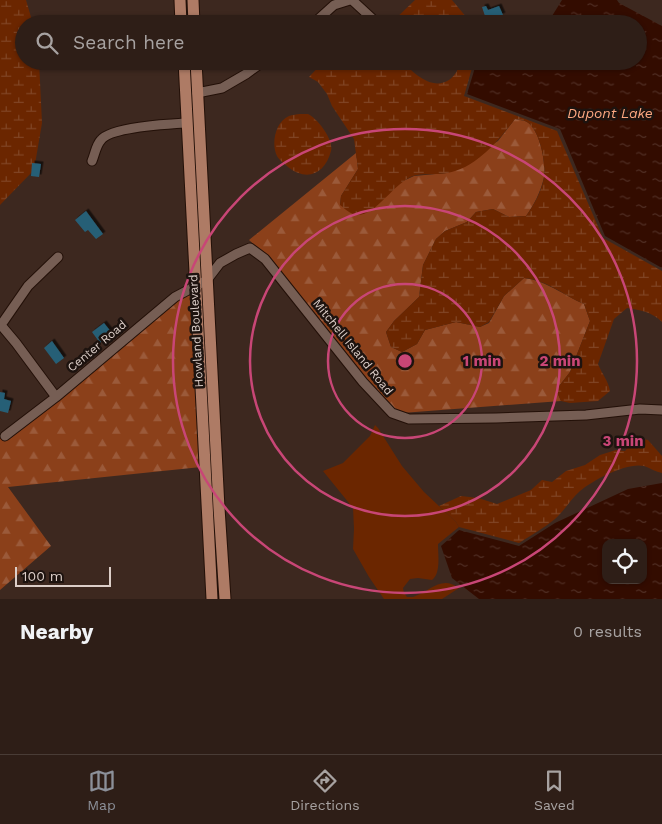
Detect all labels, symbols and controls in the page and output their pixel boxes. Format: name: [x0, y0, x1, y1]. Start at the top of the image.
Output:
search box: [15, 15, 647, 70]
icon: search: [33, 29, 61, 57]
text: Search here: [73, 31, 184, 54]
water label: Dupont Lake: [567, 105, 653, 121]
street label: Howland Boulevard: [186, 274, 206, 388]
street label: Mitchell Island Road: [310, 296, 396, 398]
street label: Center Road: [65, 317, 129, 375]
centre of rings: [396, 352, 414, 370]
text: 1 min: [463, 352, 501, 370]
text: 2 min: [539, 352, 581, 370]
text: 3 min: [603, 432, 643, 450]
map controls: [602, 539, 647, 584]
button: locate: [602, 539, 647, 584]
scale bar: [15, 564, 111, 587]
text: 100 m: [22, 568, 63, 584]
text: Nearby: [20, 619, 93, 644]
text: 0 results: [573, 622, 642, 641]
tab: Map: [87, 767, 116, 813]
tab: Directions: [290, 767, 360, 813]
tab: Saved: [534, 767, 575, 813]

